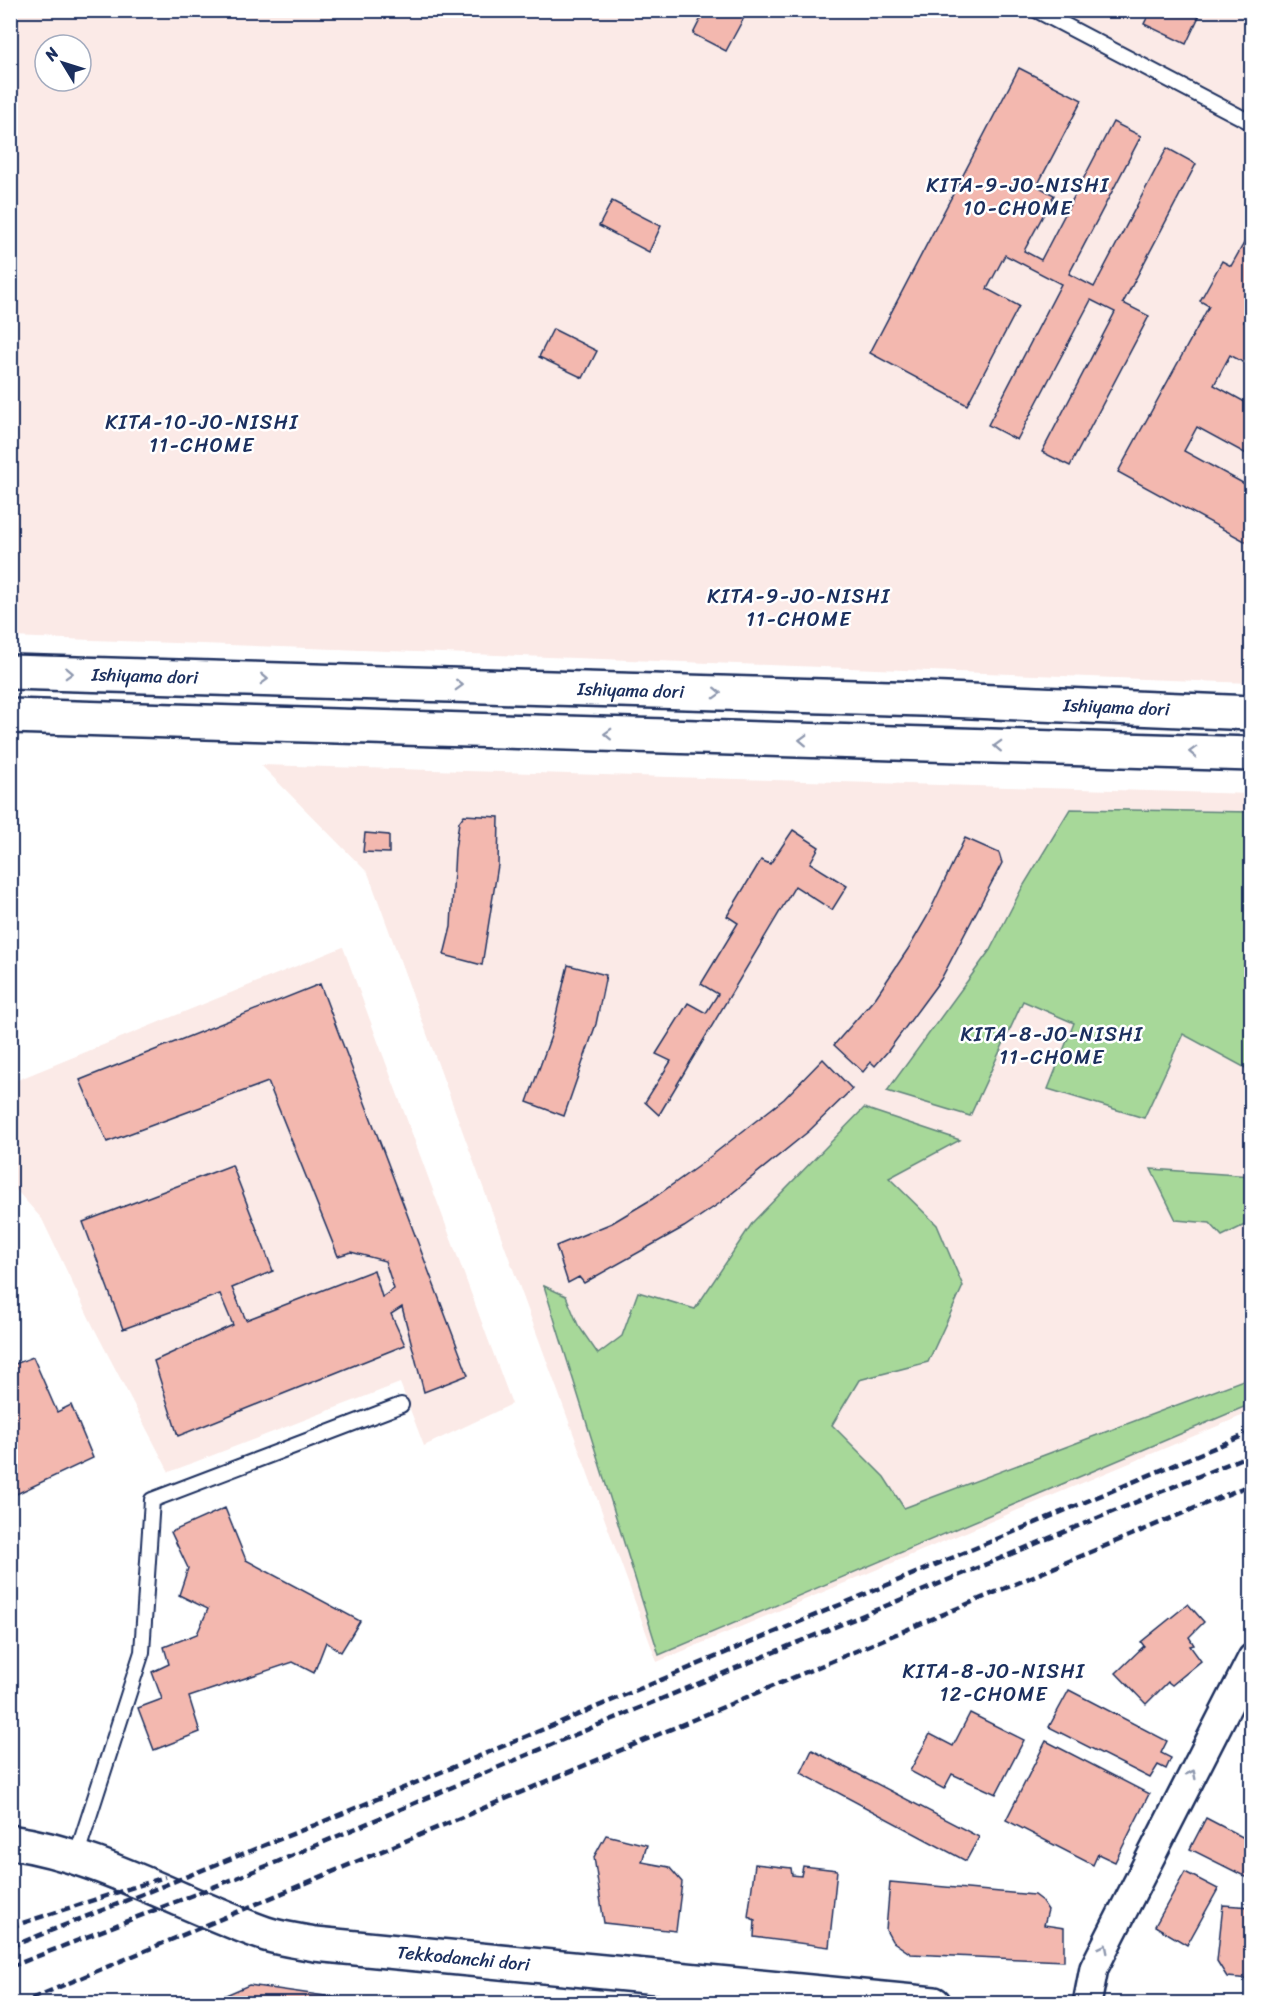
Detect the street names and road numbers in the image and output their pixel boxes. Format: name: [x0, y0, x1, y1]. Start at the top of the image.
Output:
street label: Ishiyama dori: [90, 658, 200, 694]
street label: Ishiyama dori: [576, 673, 686, 708]
street label: Ishiyama dori: [1061, 689, 1171, 726]
street label: Tekkodanchi dori: [396, 1936, 532, 1981]

